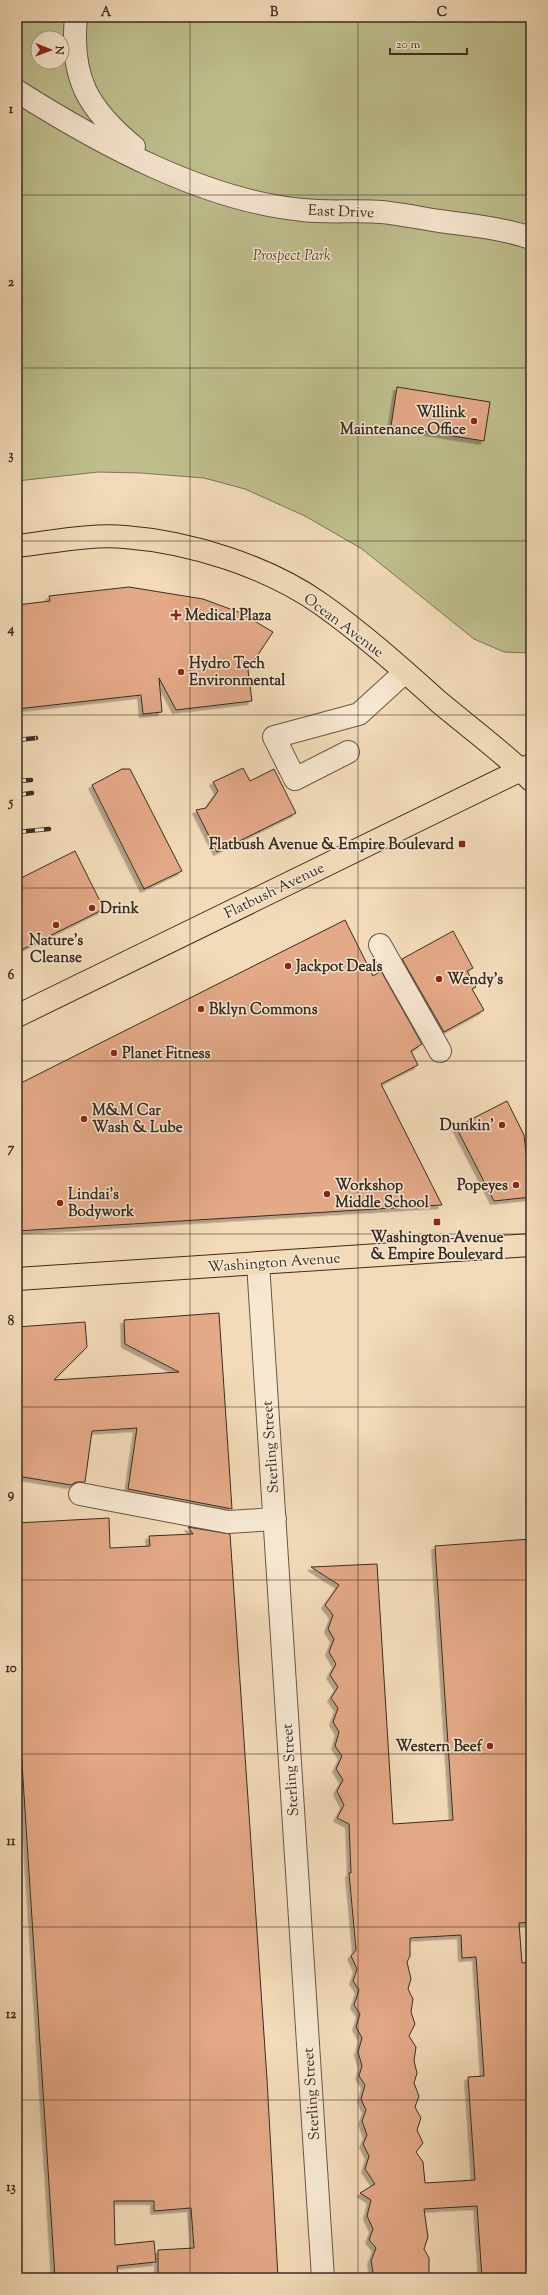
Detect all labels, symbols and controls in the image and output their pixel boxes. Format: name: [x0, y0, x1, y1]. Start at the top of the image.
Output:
text: A: [101, 4, 112, 22]
text: B: [270, 4, 279, 22]
text: C: [437, 4, 447, 22]
north arrow: [30, 30, 70, 70]
scale bar: [390, 30, 467, 56]
text: 20 m: [396, 36, 421, 54]
text: N: [51, 45, 67, 55]
text: 1: [9, 101, 14, 119]
street label: East Drive: [307, 201, 374, 224]
park label: Prospect Park: [253, 246, 331, 267]
text: 2: [8, 274, 15, 292]
place label: Willink Maintenance Office: [340, 403, 467, 441]
marker: Willink Maintenance Office: [469, 416, 479, 426]
text: 3: [8, 447, 14, 465]
street label: Ocean Avenue: [299, 589, 388, 663]
place label: Medical Plaza: [185, 606, 272, 627]
marker: Medical Plaza: [170, 609, 182, 621]
text: 4: [7, 621, 15, 639]
place label: Hydro Tech Environmental: [189, 654, 286, 692]
marker: Hydro Tech Environmental: [176, 667, 186, 677]
text: 5: [8, 794, 14, 812]
place label: Flatbush Avenue & Empire Boulevard: [209, 835, 455, 856]
marker: Flatbush Avenue & Empire Boulevard: [457, 839, 467, 849]
street label: Flatbush Avenue: [221, 858, 328, 925]
place label: Drink: [100, 899, 140, 920]
marker: Drink: [87, 903, 97, 913]
marker: Nature's Cleanse: [51, 920, 61, 930]
place label: Nature's Cleanse: [29, 931, 83, 969]
place label: Jackpot Deals: [295, 957, 383, 978]
marker: Jackpot Deals: [283, 961, 293, 971]
text: 6: [8, 967, 15, 985]
place label: Wendy's: [447, 970, 503, 991]
marker: Wendy's: [434, 974, 444, 984]
place label: Bklyn Commons: [209, 1000, 318, 1021]
marker: Bklyn Commons: [196, 1004, 206, 1014]
place label: Planet Fitness: [122, 1044, 211, 1065]
marker: Planet Fitness: [109, 1048, 119, 1058]
place label: M&M Car Wash & Lube: [92, 1101, 183, 1139]
marker: M&M Car Wash & Lube: [79, 1114, 89, 1124]
place label: Dunkin': [440, 1116, 494, 1137]
marker: Dunkin': [497, 1120, 507, 1130]
text: 7: [8, 1140, 15, 1158]
place label: Workshop Middle School: [335, 1176, 430, 1214]
place label: Popeyes: [457, 1176, 508, 1197]
marker: Popeyes: [511, 1180, 521, 1190]
place label: Lindai's Bodywork: [68, 1185, 135, 1223]
marker: Workshop Middle School: [322, 1189, 332, 1199]
marker: Lindai's Bodywork: [55, 1198, 65, 1208]
marker: Washington Avenue & Empire Boulevard: [432, 1217, 442, 1227]
place label: Washington Avenue & Empire Boulevard: [370, 1228, 504, 1266]
street label: Washington Avenue: [207, 1248, 341, 1279]
text: 8: [8, 1313, 15, 1331]
street label: Sterling Street: [258, 1400, 285, 1494]
text: 9: [8, 1486, 15, 1504]
text: 10: [5, 1660, 17, 1678]
street label: Sterling Street: [278, 1723, 305, 1817]
place label: Western Beef: [396, 1737, 484, 1758]
marker: Western Beef: [485, 1741, 495, 1751]
text: 11: [7, 1833, 16, 1851]
text: 12: [6, 2006, 17, 2024]
street label: Sterling Street: [299, 2047, 326, 2141]
text: 13: [6, 2179, 16, 2197]

